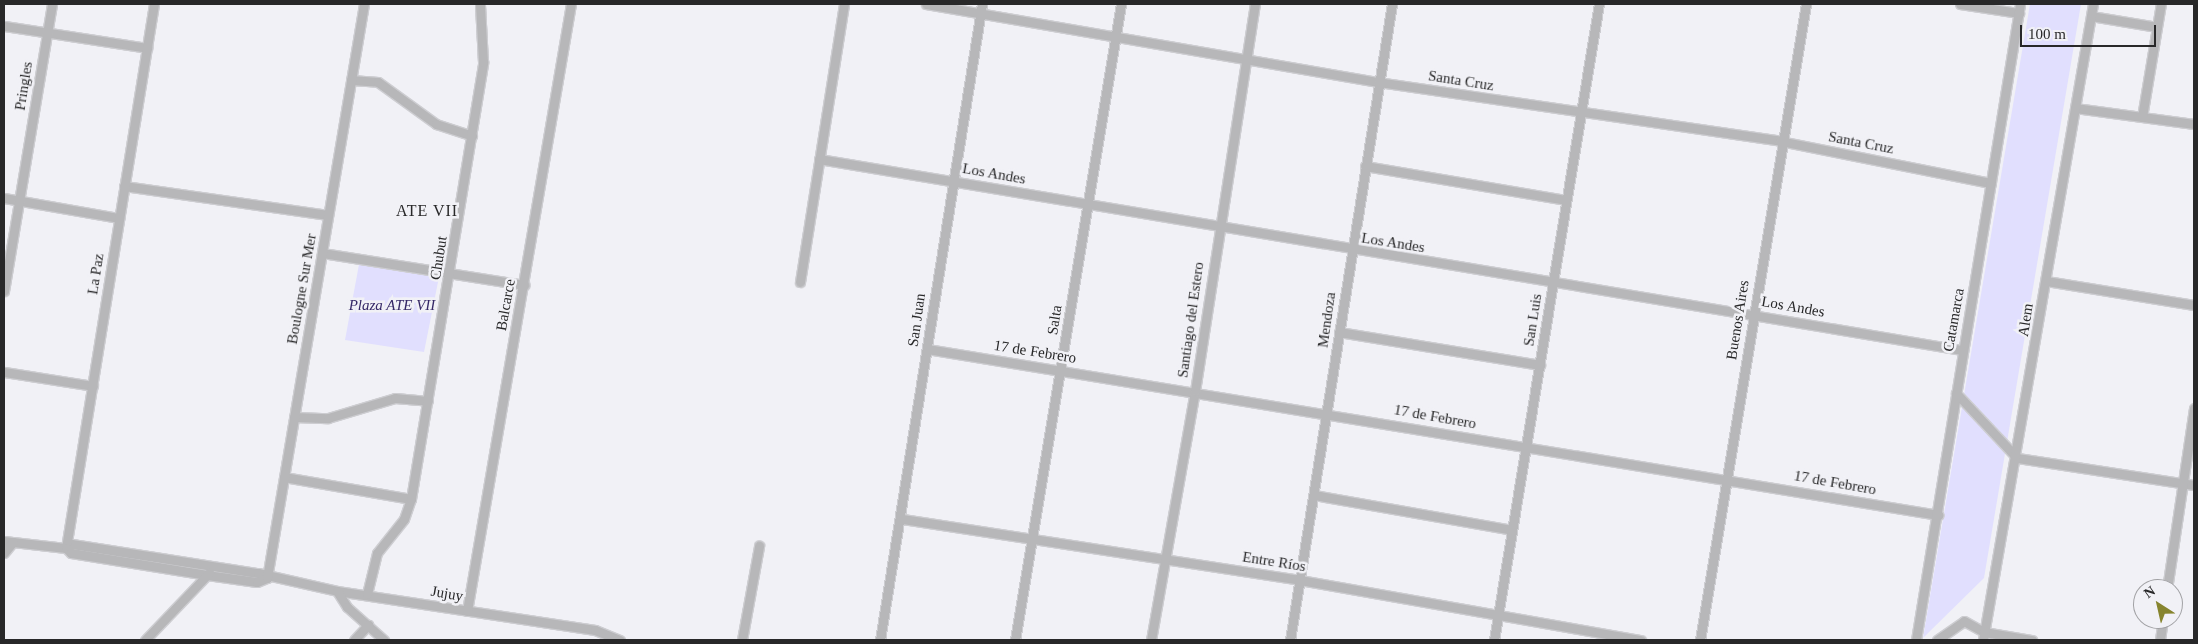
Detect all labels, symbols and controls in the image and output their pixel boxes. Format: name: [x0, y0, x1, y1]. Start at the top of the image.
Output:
scale bar: [2023, 15, 2159, 47]
text: 100 m: [2028, 26, 2066, 42]
street label: Pringles: [11, 60, 37, 112]
street label: Santa Cruz: [1427, 67, 1495, 95]
street label: Santa Cruz: [1827, 128, 1895, 158]
street label: Los Andes: [961, 160, 1027, 188]
district label: ATE VII: [395, 201, 459, 221]
street label: Los Andes: [1360, 229, 1426, 257]
street label: Boulogne Sur Mer: [283, 232, 321, 346]
street label: Chubut: [427, 235, 451, 281]
street label: La Paz: [84, 252, 108, 296]
street label: Santiago del Estero: [1174, 261, 1208, 379]
street label: Balcarce: [493, 278, 519, 332]
street label: Buenos Aires: [1723, 278, 1753, 362]
street label: Catamarca: [1940, 287, 1968, 353]
street label: Mendoza: [1314, 291, 1340, 349]
street label: San Juan: [904, 292, 930, 348]
street label: San Luis: [1520, 292, 1546, 348]
street label: Los Andes: [1760, 293, 1826, 321]
park label: Plaza ATE VII: [349, 297, 435, 315]
street label: Alem: [2015, 302, 2037, 338]
street label: Salta: [1044, 304, 1066, 336]
street label: 17 de Febrero: [992, 337, 1078, 367]
street label: 17 de Febrero: [1392, 401, 1478, 433]
street label: 17 de Febrero: [1792, 467, 1878, 499]
street label: Entre Ríos: [1241, 548, 1307, 576]
north arrow: [2133, 579, 2183, 629]
street label: Jujuy: [429, 582, 465, 606]
text: N: [2141, 583, 2158, 601]

